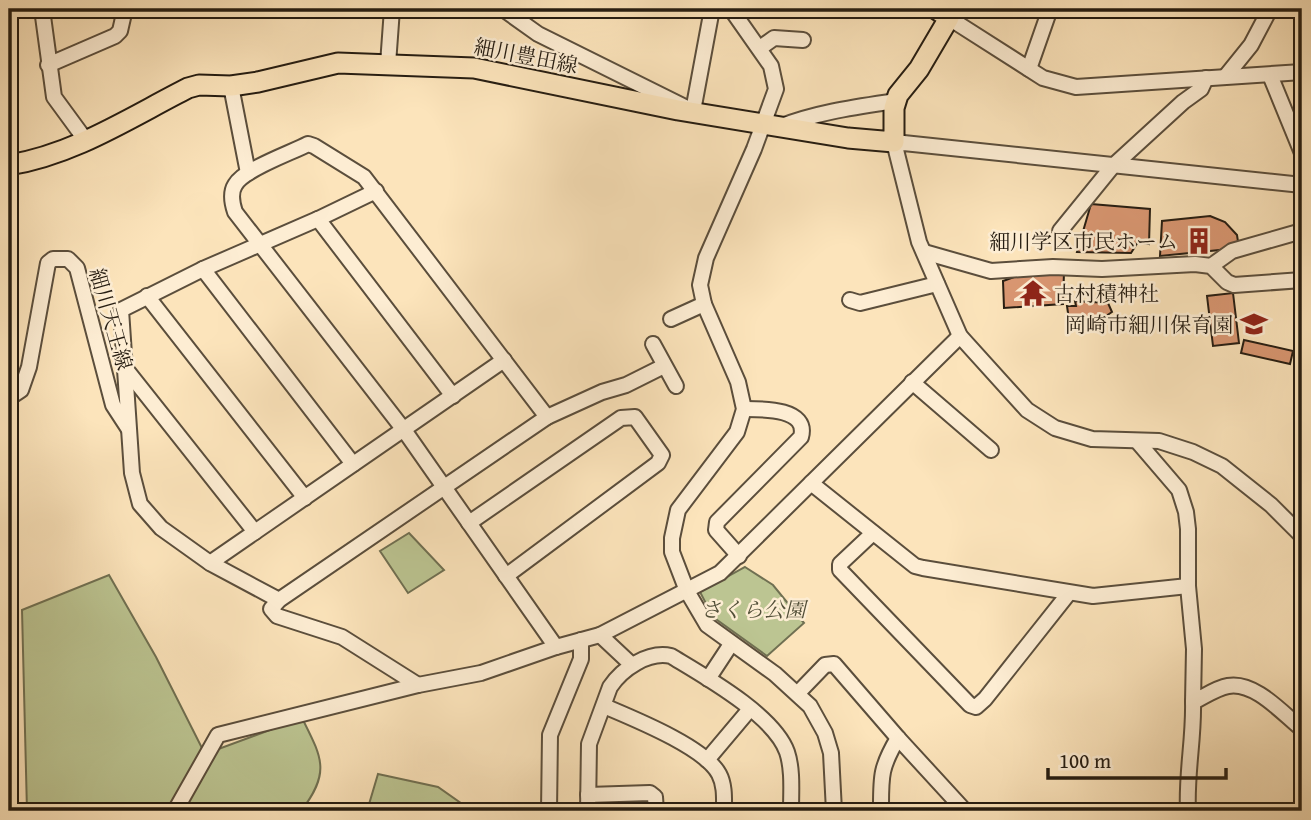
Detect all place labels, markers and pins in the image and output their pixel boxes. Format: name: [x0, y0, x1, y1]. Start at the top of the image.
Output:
place label: 細川学区市民ホーム: [989, 226, 1178, 257]
building icon: 細川学区市民ホーム: [1184, 226, 1214, 256]
temple icon: 古村積神社: [1018, 278, 1048, 308]
place label: 古村積神社: [1054, 278, 1159, 309]
place label: 岡崎市細川保育園: [1065, 309, 1233, 340]
school or university icon: 岡崎市細川保育園: [1239, 309, 1269, 339]

